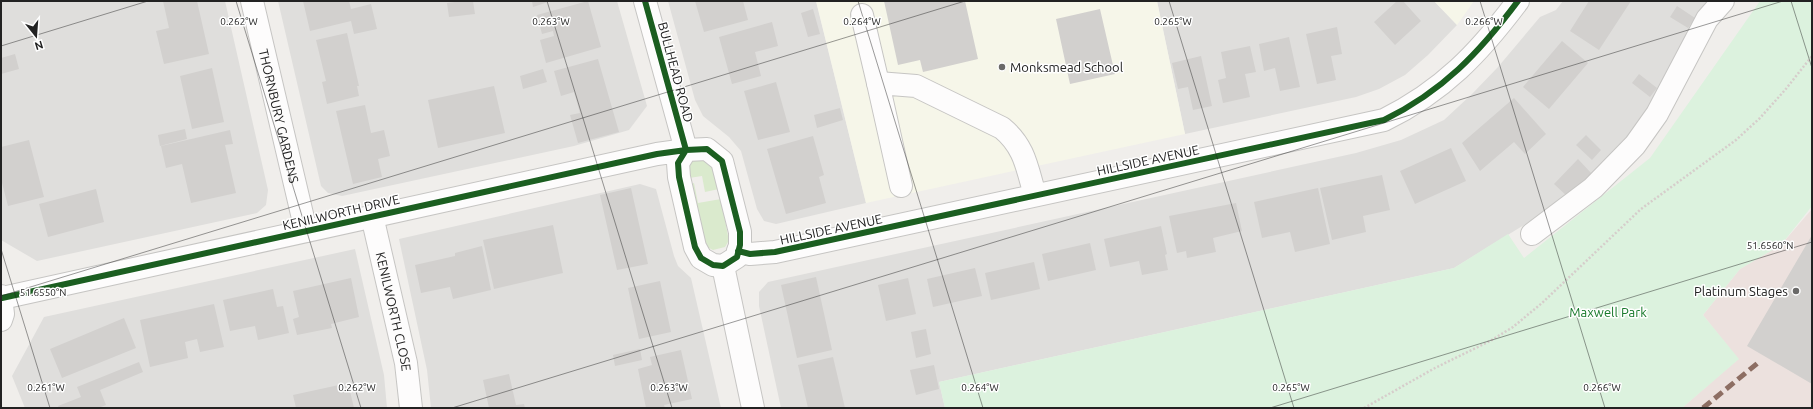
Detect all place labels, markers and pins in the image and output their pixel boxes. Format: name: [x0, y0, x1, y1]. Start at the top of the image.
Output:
place label: Monksmead School: [1010, 60, 1124, 74]
marker: Monksmead School: [997, 62, 1007, 72]
place label: Platinum Stages: [1694, 284, 1788, 298]
marker: Platinum Stages: [1791, 286, 1801, 296]

